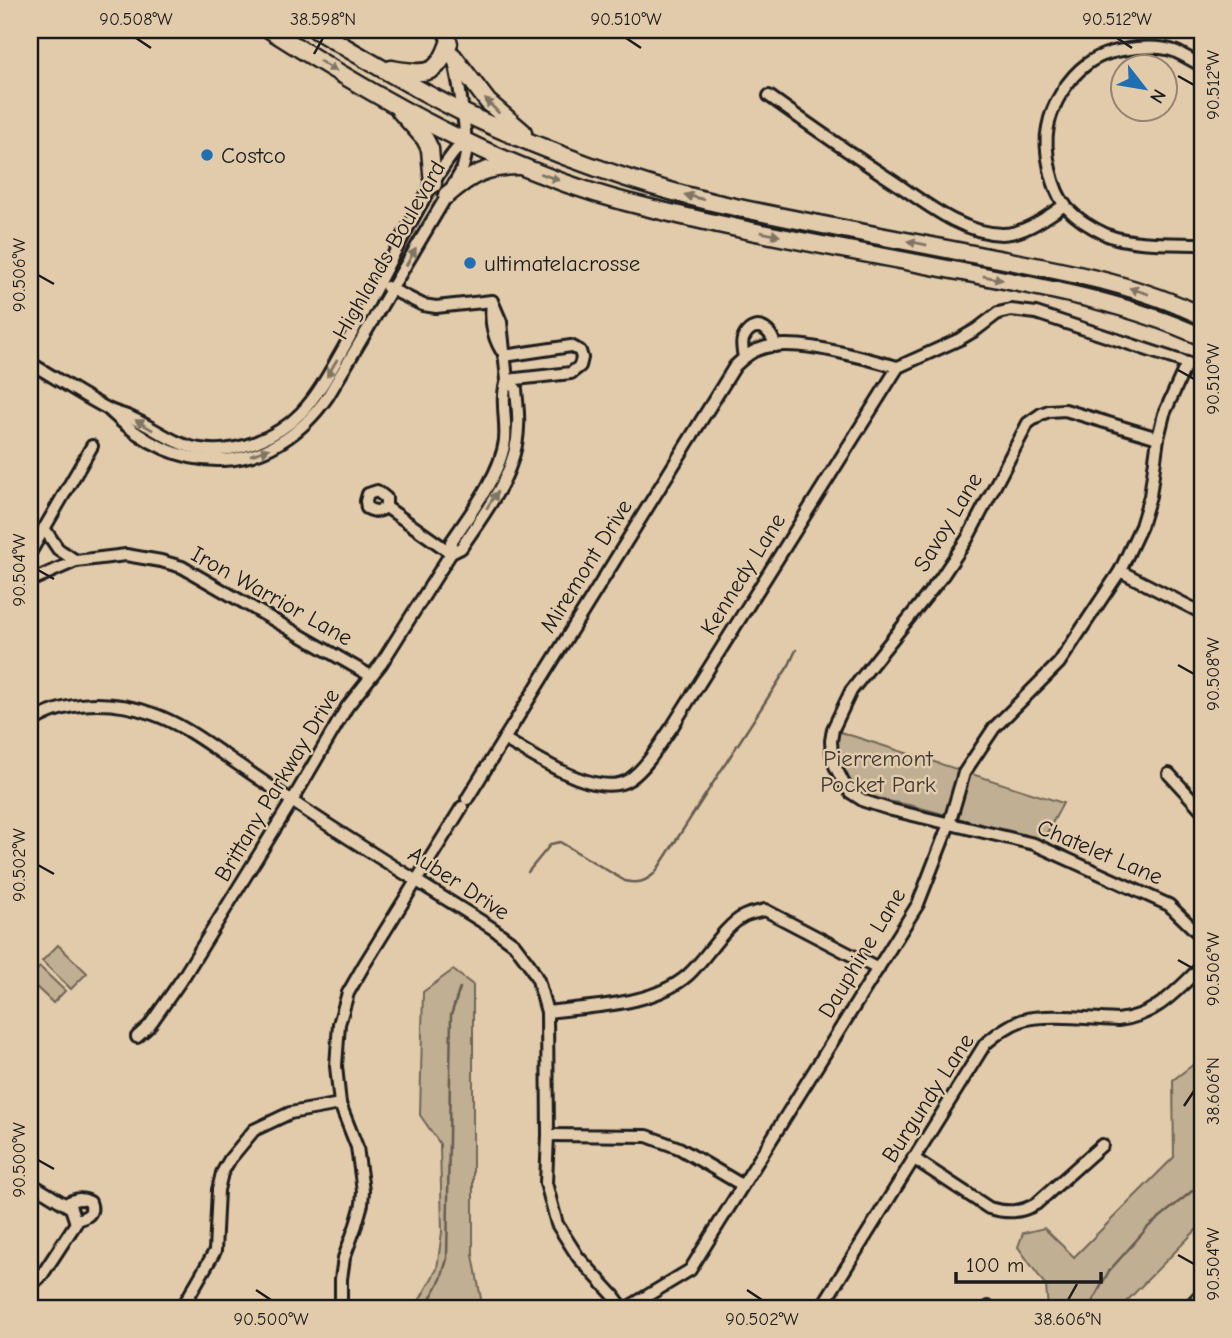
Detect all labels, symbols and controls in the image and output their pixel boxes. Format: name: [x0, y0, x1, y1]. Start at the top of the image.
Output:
text: 90.508°W: [99, 9, 173, 30]
text: 38.598°N: [290, 9, 356, 30]
text: 90.510°W: [590, 9, 662, 30]
text: 90.512°W: [1082, 9, 1152, 30]
text: 90.512°W: [1203, 50, 1224, 120]
north arrow: [1110, 52, 1180, 122]
one-way arrow: [319, 59, 338, 72]
text: N: [1145, 85, 1170, 107]
one-way arrow: [485, 98, 501, 115]
place label: Costco: [221, 142, 286, 169]
marker: Costco: [199, 147, 215, 163]
street label: Highlands Boulevard: [327, 156, 451, 344]
one-way arrow: [540, 172, 561, 183]
one-way arrow: [683, 191, 705, 202]
one-way arrow: [759, 229, 781, 240]
one-way arrow: [905, 237, 927, 248]
text: 90.506°W: [9, 238, 30, 312]
one-way arrow: [404, 248, 417, 267]
place label: ultimatelacrosse: [484, 250, 640, 277]
marker: ultimatelacrosse: [462, 255, 478, 271]
one-way arrow: [982, 272, 1004, 283]
one-way arrow: [1128, 285, 1149, 295]
text: 90.510°W: [1203, 343, 1224, 415]
one-way arrow: [326, 358, 338, 377]
one-way arrow: [134, 419, 154, 431]
one-way arrow: [250, 446, 271, 457]
street label: Savoy Lane: [908, 467, 988, 577]
one-way arrow: [486, 491, 499, 510]
street label: Miremont Drive: [534, 494, 638, 638]
street label: Kennedy Lane: [695, 508, 791, 640]
text: 90.504°W: [9, 533, 30, 606]
street label: Iron Warrior Lane: [187, 540, 357, 652]
text: 90.508°W: [1203, 637, 1224, 711]
street label: Brittany Parkway Drive: [209, 684, 345, 886]
park label: Pierremont Pocket Park: [820, 745, 936, 798]
street label: Chatelet Lane: [1033, 813, 1167, 891]
text: 90.502°W: [9, 828, 30, 902]
street label: Auber Drive: [403, 840, 515, 926]
street label: Dauphine Lane: [813, 883, 911, 1023]
text: 90.506°W: [1203, 932, 1224, 1006]
street label: Burgundy Lane: [876, 1028, 980, 1168]
text: 38.606°N: [1203, 1057, 1224, 1125]
text: 90.500°W: [9, 1122, 30, 1198]
text: 90.504°W: [1203, 1227, 1224, 1300]
scale bar: [956, 1240, 1101, 1284]
text: 100 m: [966, 1253, 1024, 1277]
text: 90.500°W: [233, 1309, 309, 1330]
text: 90.502°W: [725, 1309, 799, 1330]
text: 38.606°N: [1034, 1309, 1102, 1330]

